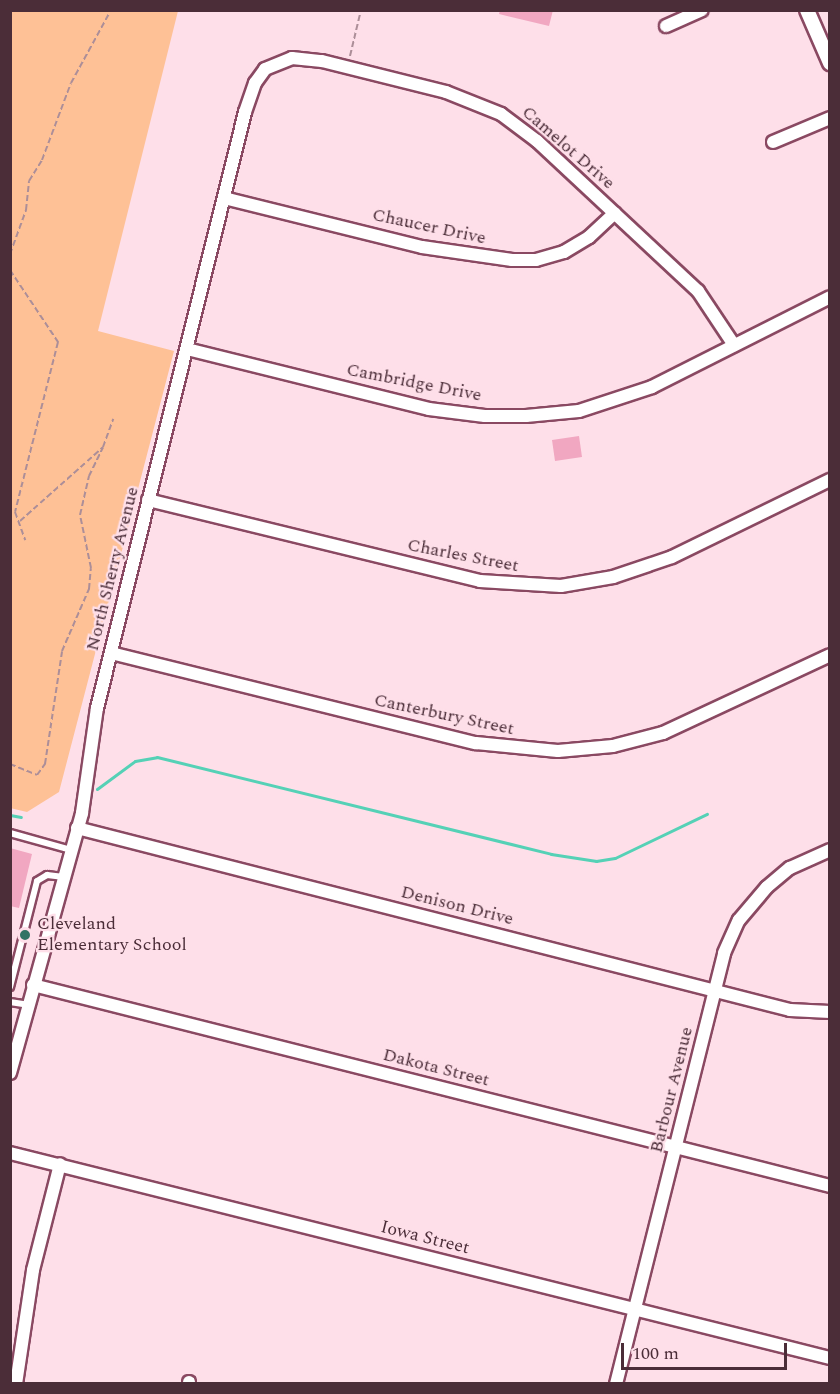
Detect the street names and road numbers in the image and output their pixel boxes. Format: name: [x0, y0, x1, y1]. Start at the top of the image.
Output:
street label: Camelot Drive: [517, 102, 619, 194]
street label: Chaucer Drive: [370, 204, 488, 250]
street label: Cambridge Drive: [345, 359, 483, 407]
street label: North Sherry Avenue: [82, 485, 144, 653]
street label: Charles Street: [406, 535, 520, 577]
street label: Canterbury Street: [372, 690, 516, 740]
street label: Denison Drive: [398, 882, 516, 930]
street label: Barbour Avenue: [646, 1025, 698, 1155]
street label: Dakota Street: [381, 1044, 491, 1092]
street label: Iowa Street: [378, 1217, 472, 1259]

